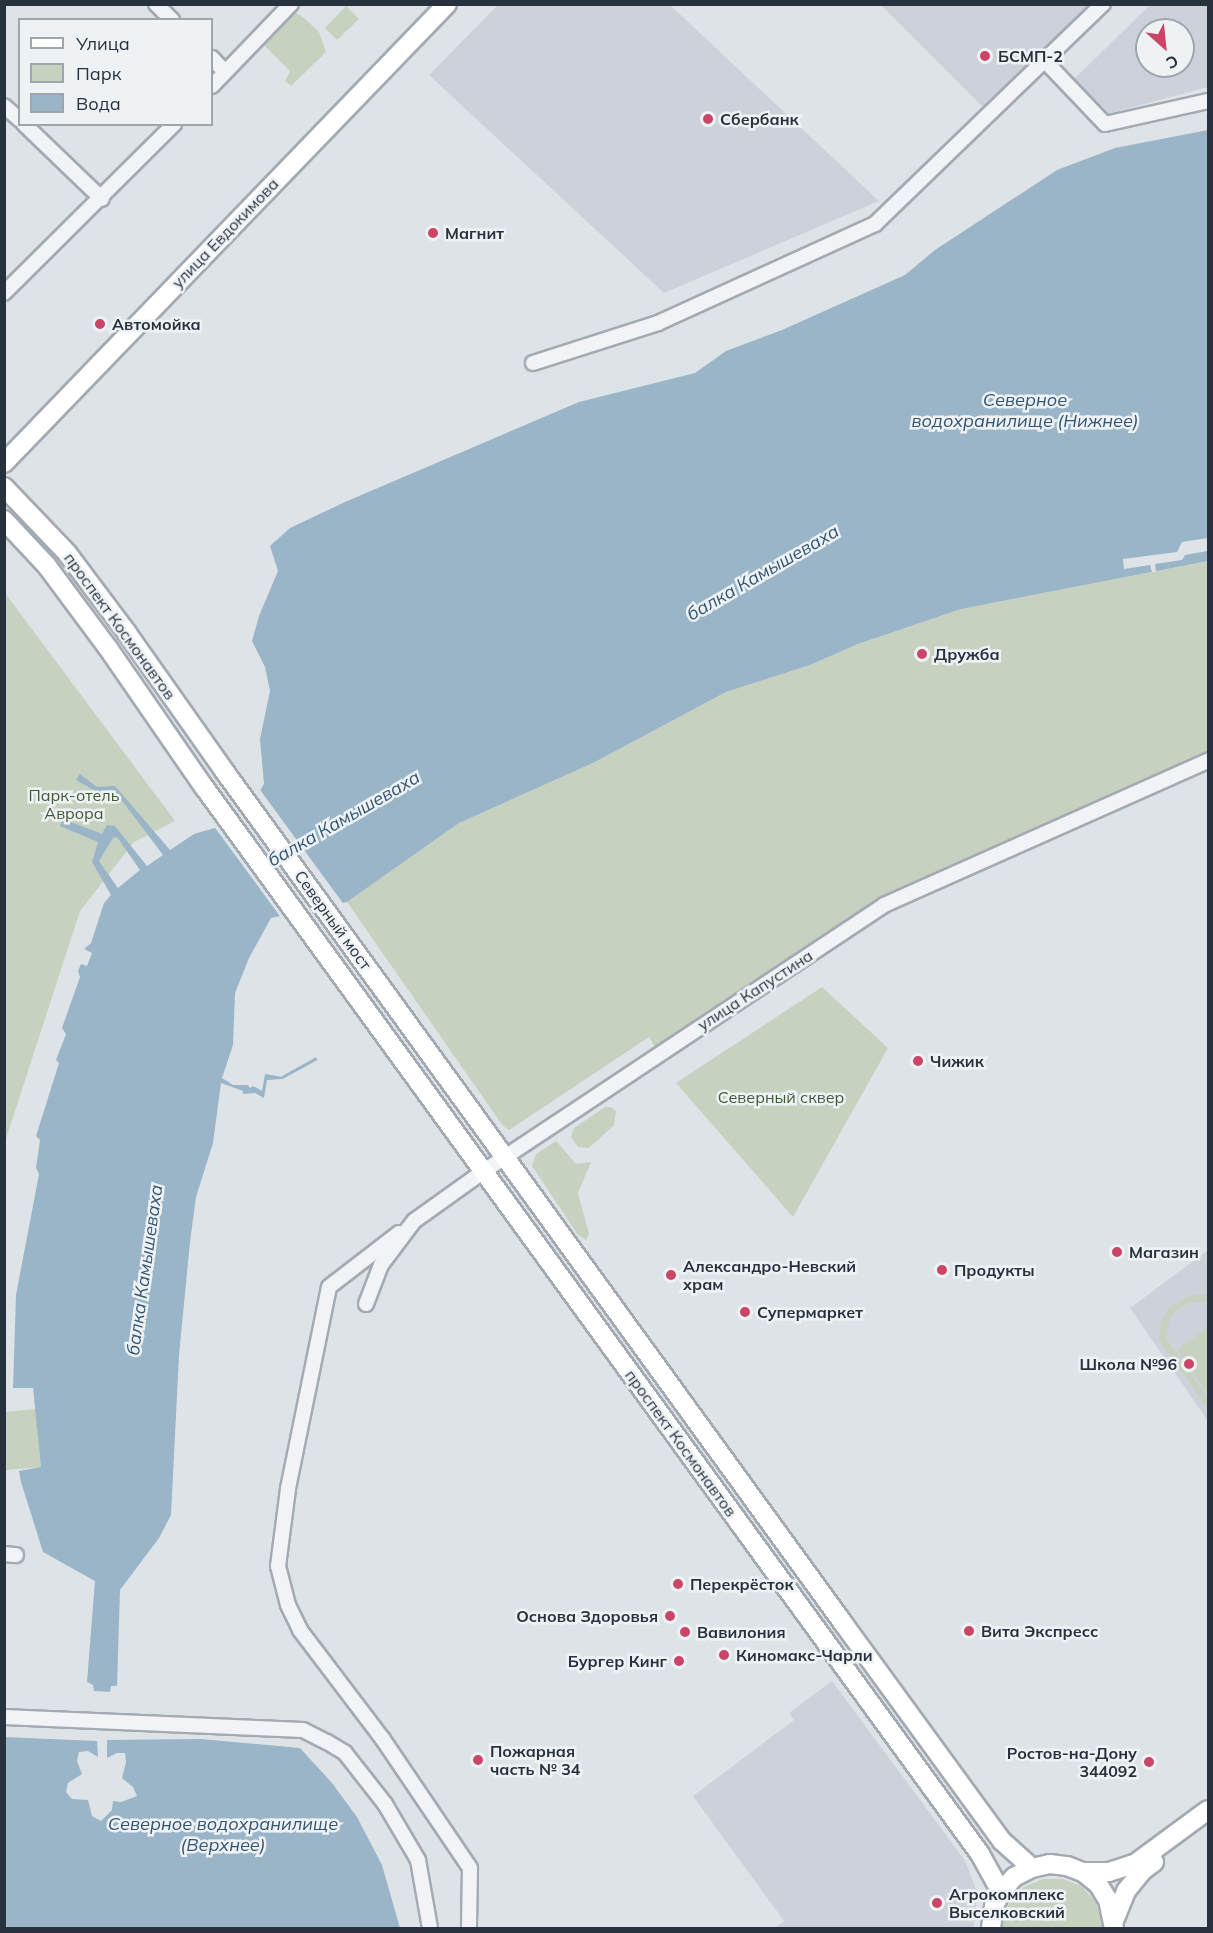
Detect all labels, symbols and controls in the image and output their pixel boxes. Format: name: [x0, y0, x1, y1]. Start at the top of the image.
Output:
legend: [18, 18, 213, 126]
north arrow: [1135, 18, 1195, 78]
text: Улица: [76, 32, 130, 55]
place label: БСМП-2: [998, 46, 1063, 66]
marker: БСМП-2: [976, 47, 994, 65]
text: С: [1163, 51, 1182, 74]
text: Парк: [76, 62, 121, 85]
text: Вода: [76, 92, 121, 115]
place label: Сбербанк: [720, 109, 799, 129]
marker: Сбербанк: [701, 112, 715, 126]
street label: улица Евдокимова: [168, 174, 282, 292]
place label: Магнит: [445, 223, 504, 243]
marker: Магнит: [426, 226, 440, 240]
place label: Автомойка: [112, 314, 201, 334]
marker: Автомойка: [93, 317, 107, 331]
water label: Северное водохранилище (Нижнее): [911, 390, 1139, 432]
water label: балка Камышеваха: [683, 521, 843, 625]
street label: проспект Космонавтов: [60, 549, 180, 703]
place label: Дружба: [934, 644, 1000, 664]
marker: Дружба: [915, 647, 929, 661]
water label: балка Камышеваха: [264, 767, 424, 871]
park label: Парк-отель Аврора: [28, 785, 120, 823]
street label: Северный мост: [291, 867, 375, 973]
street label: улица Капустина: [694, 946, 816, 1034]
place label: Чижик: [930, 1051, 984, 1071]
marker: Чижик: [911, 1054, 925, 1068]
park label: Северный сквер: [718, 1087, 844, 1107]
water label: балка Камышеваха: [122, 1183, 168, 1357]
place label: Магазин: [1129, 1242, 1199, 1262]
marker: Магазин: [1110, 1245, 1124, 1259]
place label: Александро-Невский храм: [683, 1256, 856, 1294]
place label: Продукты: [954, 1260, 1035, 1280]
marker: Продукты: [935, 1263, 949, 1277]
marker: Александро-Невский храм: [664, 1268, 678, 1282]
place label: Супермаркет: [757, 1302, 863, 1322]
marker: Супермаркет: [738, 1305, 752, 1319]
place label: Школа №96: [1079, 1354, 1177, 1374]
marker: Школа №96: [1182, 1357, 1196, 1371]
street label: проспект Космонавтов: [621, 1366, 741, 1520]
place label: Перекрёсток: [690, 1574, 794, 1594]
marker: Перекрёсток: [671, 1577, 685, 1591]
place label: Основа Здоровья: [516, 1606, 658, 1626]
marker: Основа Здоровья: [663, 1609, 677, 1623]
place label: Вита Экспресс: [981, 1621, 1098, 1641]
place label: Вавилония: [697, 1622, 786, 1642]
marker: Вита Экспресс: [962, 1624, 976, 1638]
marker: Вавилония: [678, 1625, 692, 1639]
place label: Киномакс-Чарли: [736, 1645, 872, 1665]
marker: Киномакс-Чарли: [717, 1648, 731, 1662]
place label: Бургер Кинг: [568, 1651, 667, 1671]
marker: Бургер Кинг: [672, 1654, 686, 1668]
place label: Пожарная часть № 34: [490, 1741, 580, 1779]
place label: Ростов-на-Дону 344092: [1007, 1743, 1137, 1781]
marker: Пожарная часть № 34: [471, 1753, 485, 1767]
marker: Ростов-на-Дону 344092: [1142, 1755, 1156, 1769]
water label: Северное водохранилище (Верхнее): [108, 1814, 338, 1856]
place label: Агрокомплекс Выселковский: [949, 1884, 1065, 1922]
marker: Агрокомплекс Выселковский: [930, 1896, 944, 1910]

